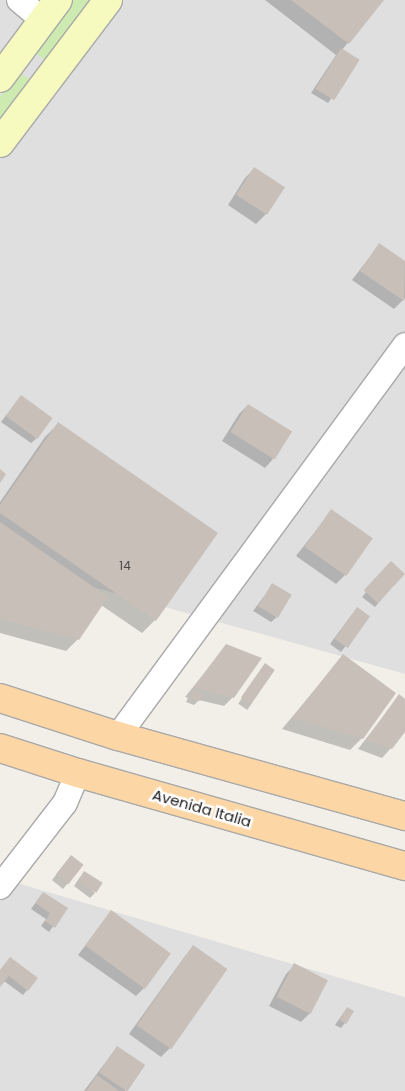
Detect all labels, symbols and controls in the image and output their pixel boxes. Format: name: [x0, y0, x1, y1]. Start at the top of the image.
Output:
house number: 14: [119, 559, 131, 573]
street label: Avenida Italia: [150, 785, 254, 831]

